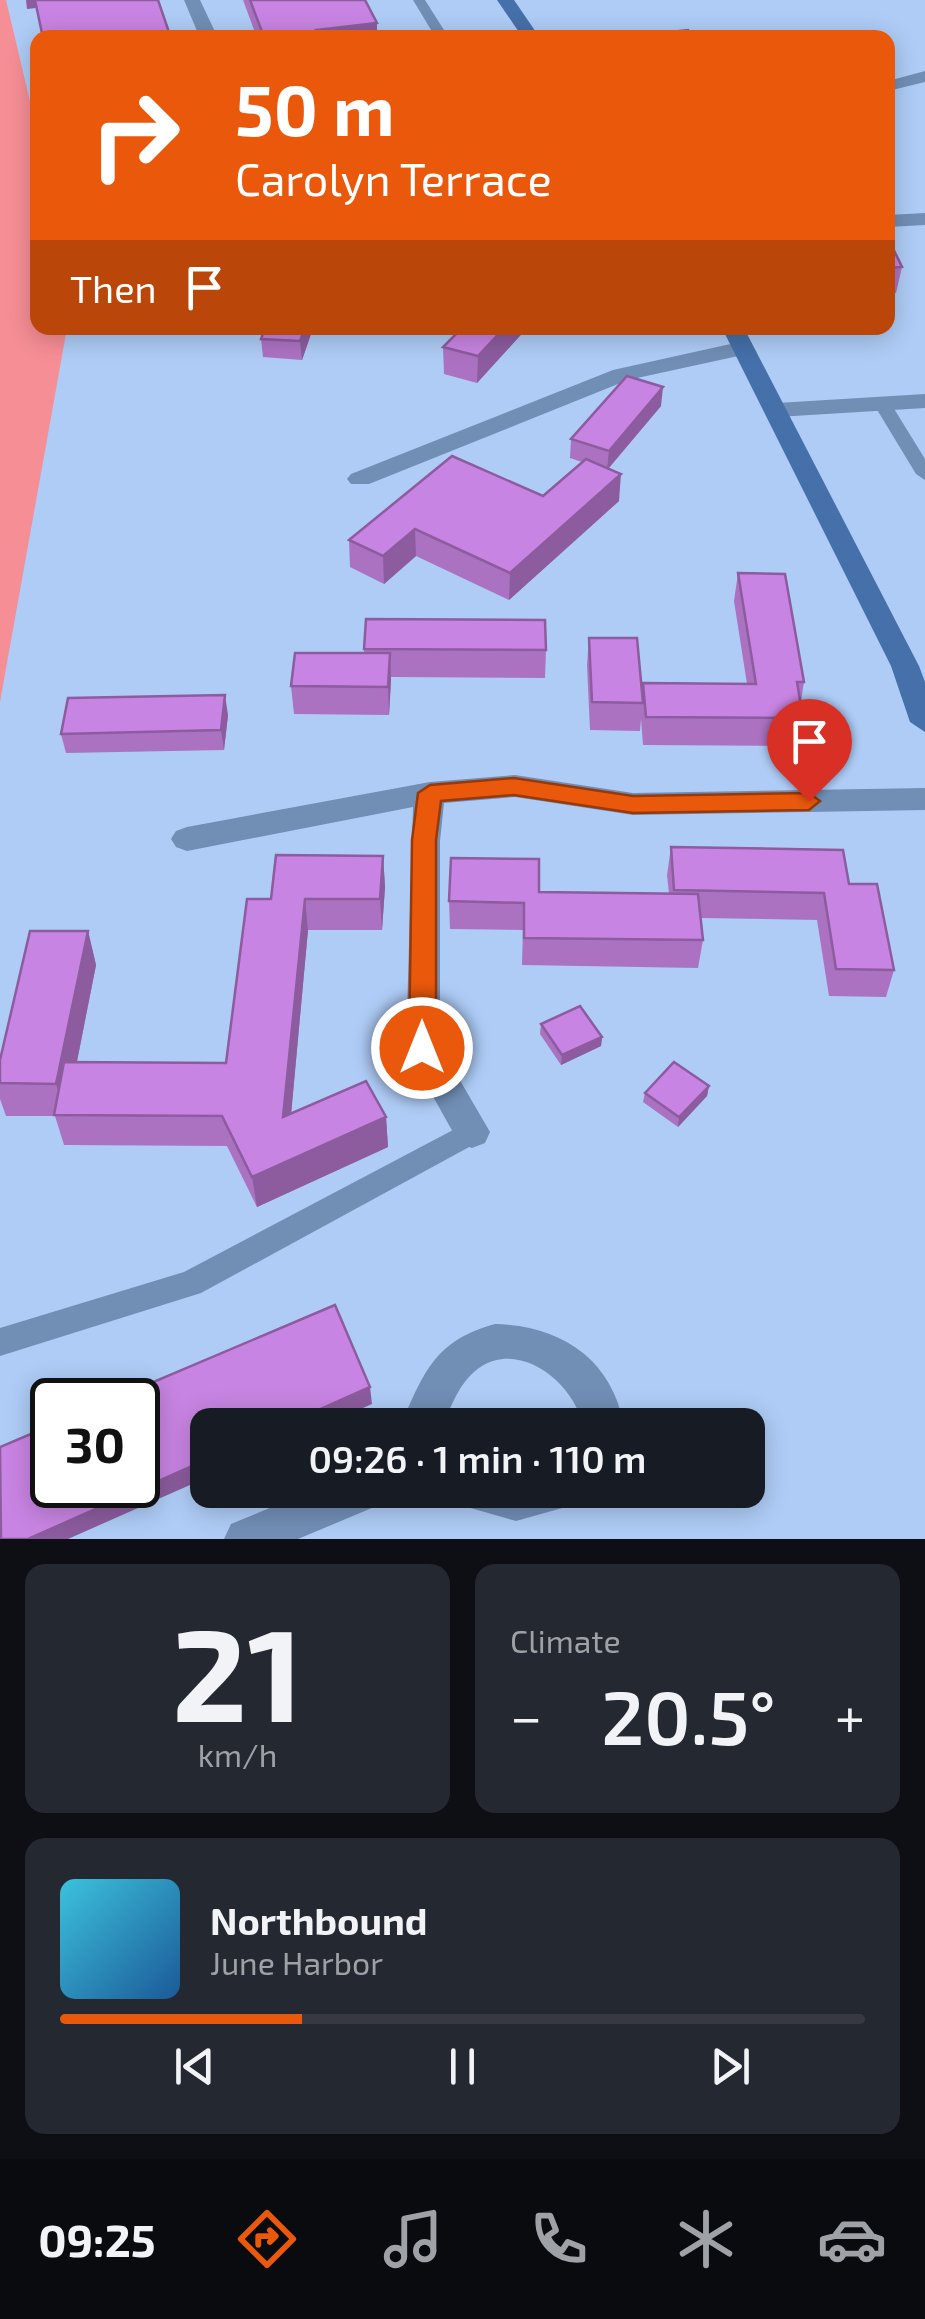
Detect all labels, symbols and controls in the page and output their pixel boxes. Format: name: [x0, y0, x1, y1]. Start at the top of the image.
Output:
text: 50 m: [235, 66, 395, 150]
icon: right: [70, 70, 200, 200]
text: Carolyn Terrace: [235, 151, 552, 205]
icon: arrive: [177, 260, 232, 315]
text: Then: [70, 265, 157, 311]
pin: [767, 699, 852, 802]
icon: arrive: [782, 714, 837, 769]
position arrow: [370, 996, 474, 1100]
speed limit sign: 30: [30, 1378, 160, 1508]
text: 09:26 · 1 min · 110 m: [309, 1435, 646, 1481]
text: 21: [172, 1592, 303, 1748]
text: Climate: [510, 1621, 621, 1659]
text: 20.5°: [601, 1670, 776, 1760]
text: −: [510, 1682, 542, 1748]
text: +: [835, 1682, 865, 1748]
text: km/h: [198, 1735, 277, 1773]
text: Northbound: [210, 1897, 428, 1943]
text: June Harbor: [210, 1943, 383, 1981]
icon: previous: [167, 2039, 222, 2094]
icon: pause: [435, 2039, 490, 2094]
icon: next: [703, 2039, 758, 2094]
icon: directions: [232, 2204, 302, 2274]
icon: music: [378, 2204, 448, 2274]
icon: phone: [524, 2204, 594, 2274]
icon: climate: [671, 2204, 741, 2274]
icon: car: [817, 2204, 887, 2274]
text: 09:25: [38, 2212, 156, 2266]

